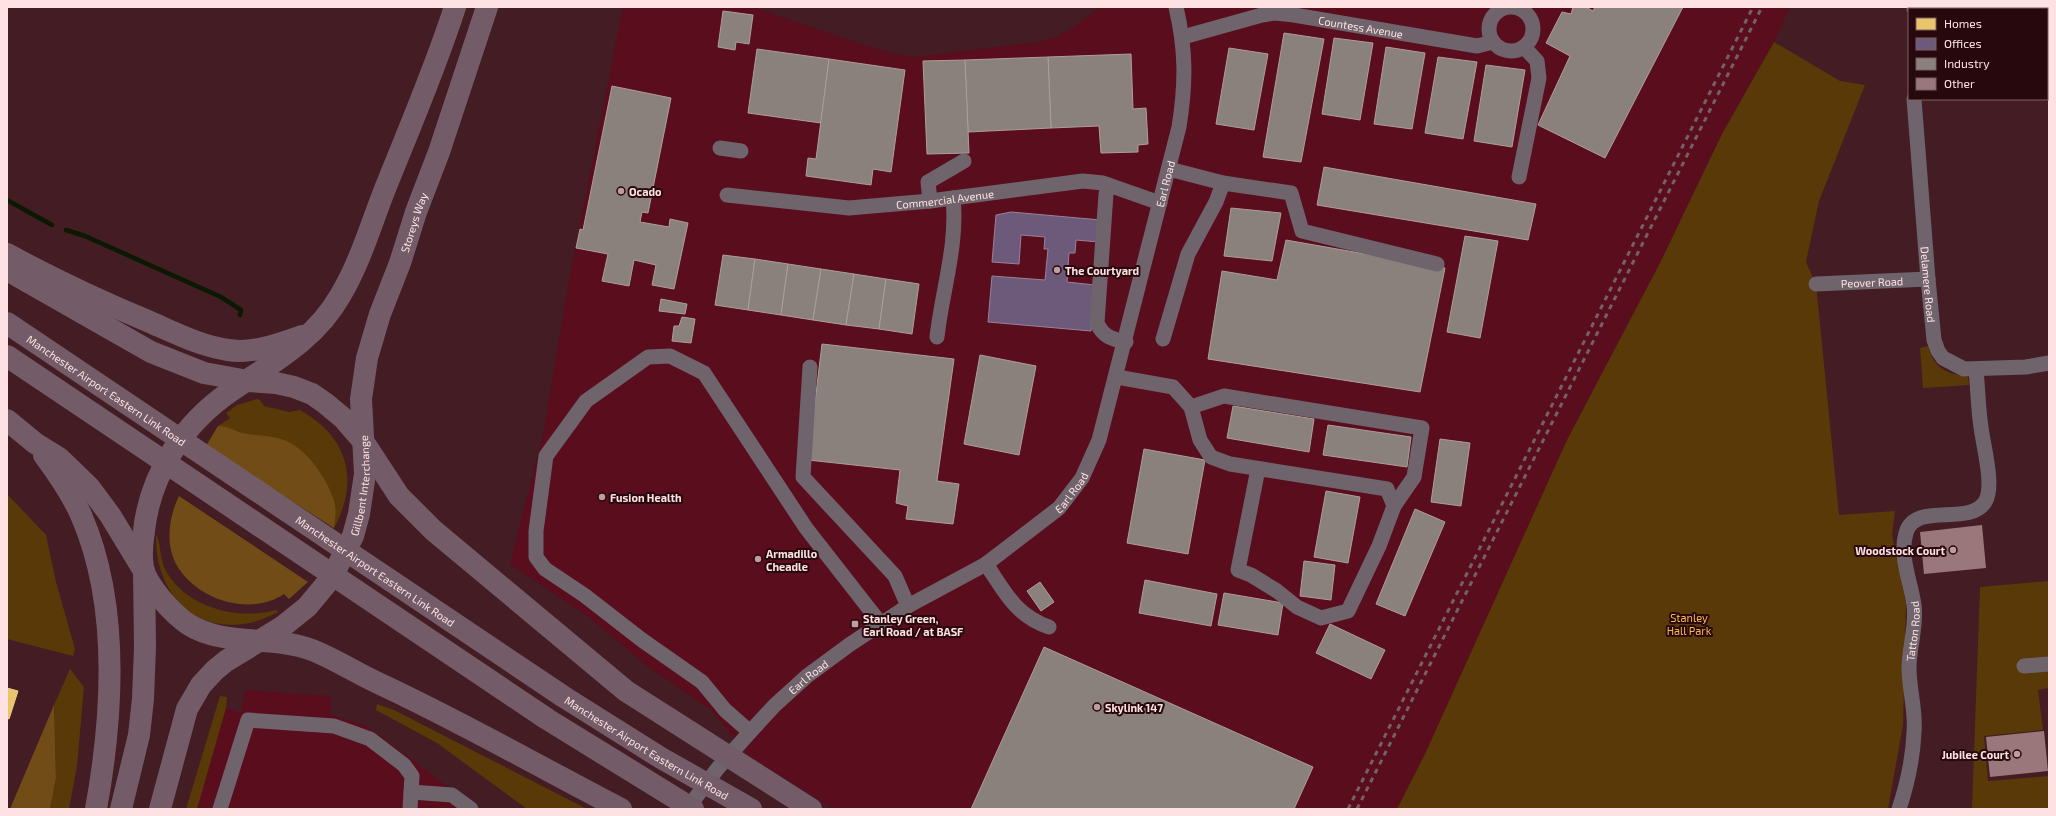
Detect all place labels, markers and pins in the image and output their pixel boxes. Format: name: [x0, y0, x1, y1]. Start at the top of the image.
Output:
place label: Ocado: [629, 185, 662, 198]
marker: Ocado: [616, 186, 626, 196]
place label: The Courtyard: [1065, 264, 1139, 278]
marker: The Courtyard: [1052, 265, 1062, 275]
place label: Fusion Health: [610, 491, 682, 504]
marker: Fusion Health: [597, 492, 607, 502]
place label: Woodstock Court: [1855, 544, 1945, 557]
marker: Woodstock Court: [1948, 545, 1958, 555]
place label: Armadillo Cheadle: [766, 547, 818, 573]
marker: Armadillo Cheadle: [753, 554, 763, 564]
place label: Stanley Green, Earl Road / at BASF: [863, 612, 963, 638]
marker: Stanley Green, Earl Road / at BASF: [850, 619, 860, 629]
place label: Skylink 147: [1105, 701, 1163, 715]
marker: Skylink 147: [1092, 702, 1102, 712]
place label: Jubilee Court: [1942, 748, 2009, 761]
marker: Jubilee Court: [2012, 749, 2022, 759]

